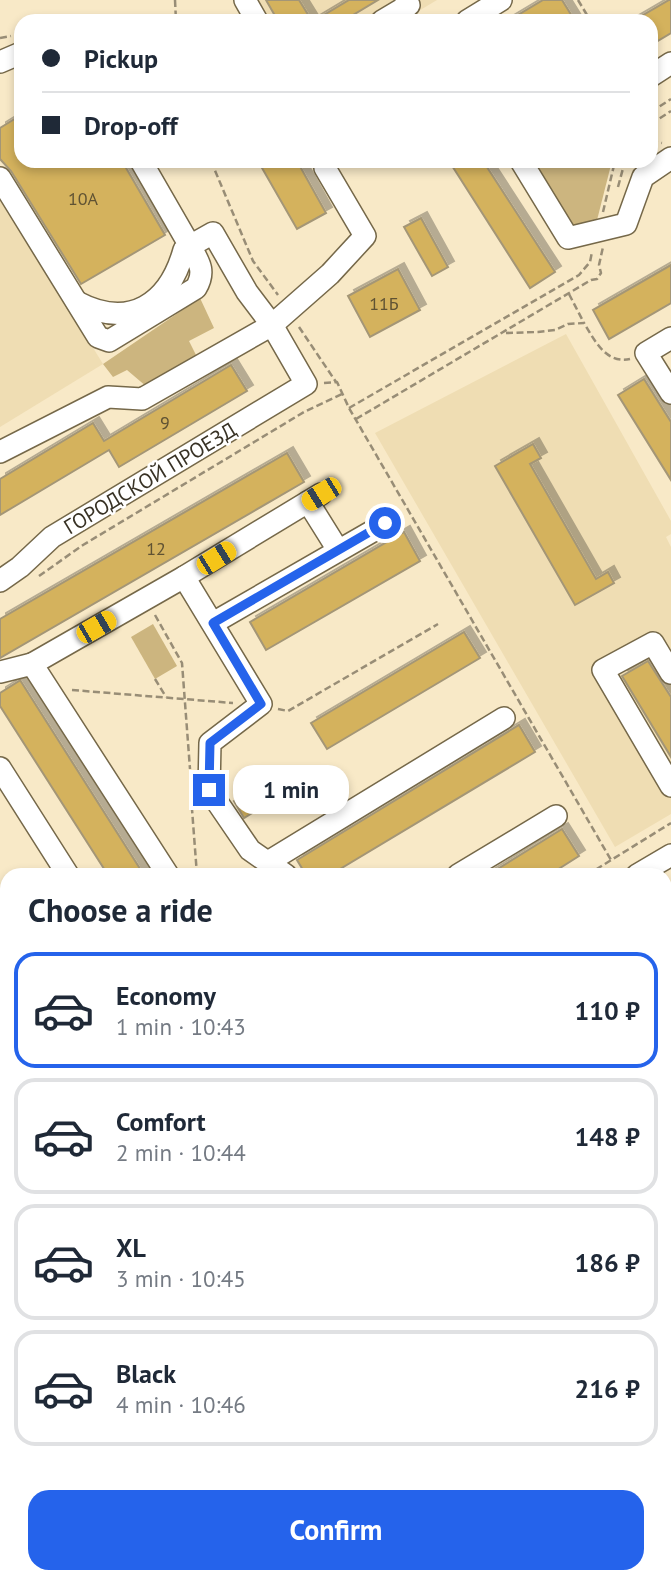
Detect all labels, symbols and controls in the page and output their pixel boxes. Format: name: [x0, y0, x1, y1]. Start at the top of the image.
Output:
text: Pickup: [84, 42, 158, 75]
text: Drop-off: [84, 109, 178, 142]
house number: 10А: [68, 187, 99, 210]
house number: 11Б: [369, 292, 399, 315]
house number: 9: [160, 411, 170, 434]
street label: ГОРОДСКОЙ ПРОЕЗД: [59, 416, 241, 540]
car: [298, 474, 345, 514]
route start: [369, 507, 401, 539]
house number: 12: [146, 537, 166, 560]
car: [193, 538, 240, 578]
car: [73, 607, 120, 647]
callout: 1 min: [234, 766, 349, 814]
route end: [193, 774, 225, 806]
text: 1 min: [263, 775, 319, 804]
text: Choose a ride: [28, 889, 213, 931]
icon: car: [32, 979, 95, 1042]
text: Economy: [116, 979, 216, 1012]
text: 110 ₽: [574, 994, 640, 1027]
text: 1 min · 10:43: [116, 1012, 246, 1041]
icon: car: [32, 1105, 95, 1168]
text: Comfort: [116, 1105, 206, 1138]
text: 148 ₽: [574, 1120, 640, 1153]
text: 2 min · 10:44: [116, 1138, 246, 1167]
icon: car: [32, 1231, 95, 1294]
text: XL: [116, 1231, 146, 1264]
text: 186 ₽: [574, 1246, 640, 1279]
text: 3 min · 10:45: [116, 1264, 246, 1293]
icon: car: [32, 1357, 95, 1420]
text: Black: [116, 1357, 176, 1390]
text: 216 ₽: [574, 1372, 640, 1405]
text: 4 min · 10:46: [116, 1390, 246, 1419]
button: Confirm: [28, 1490, 644, 1570]

